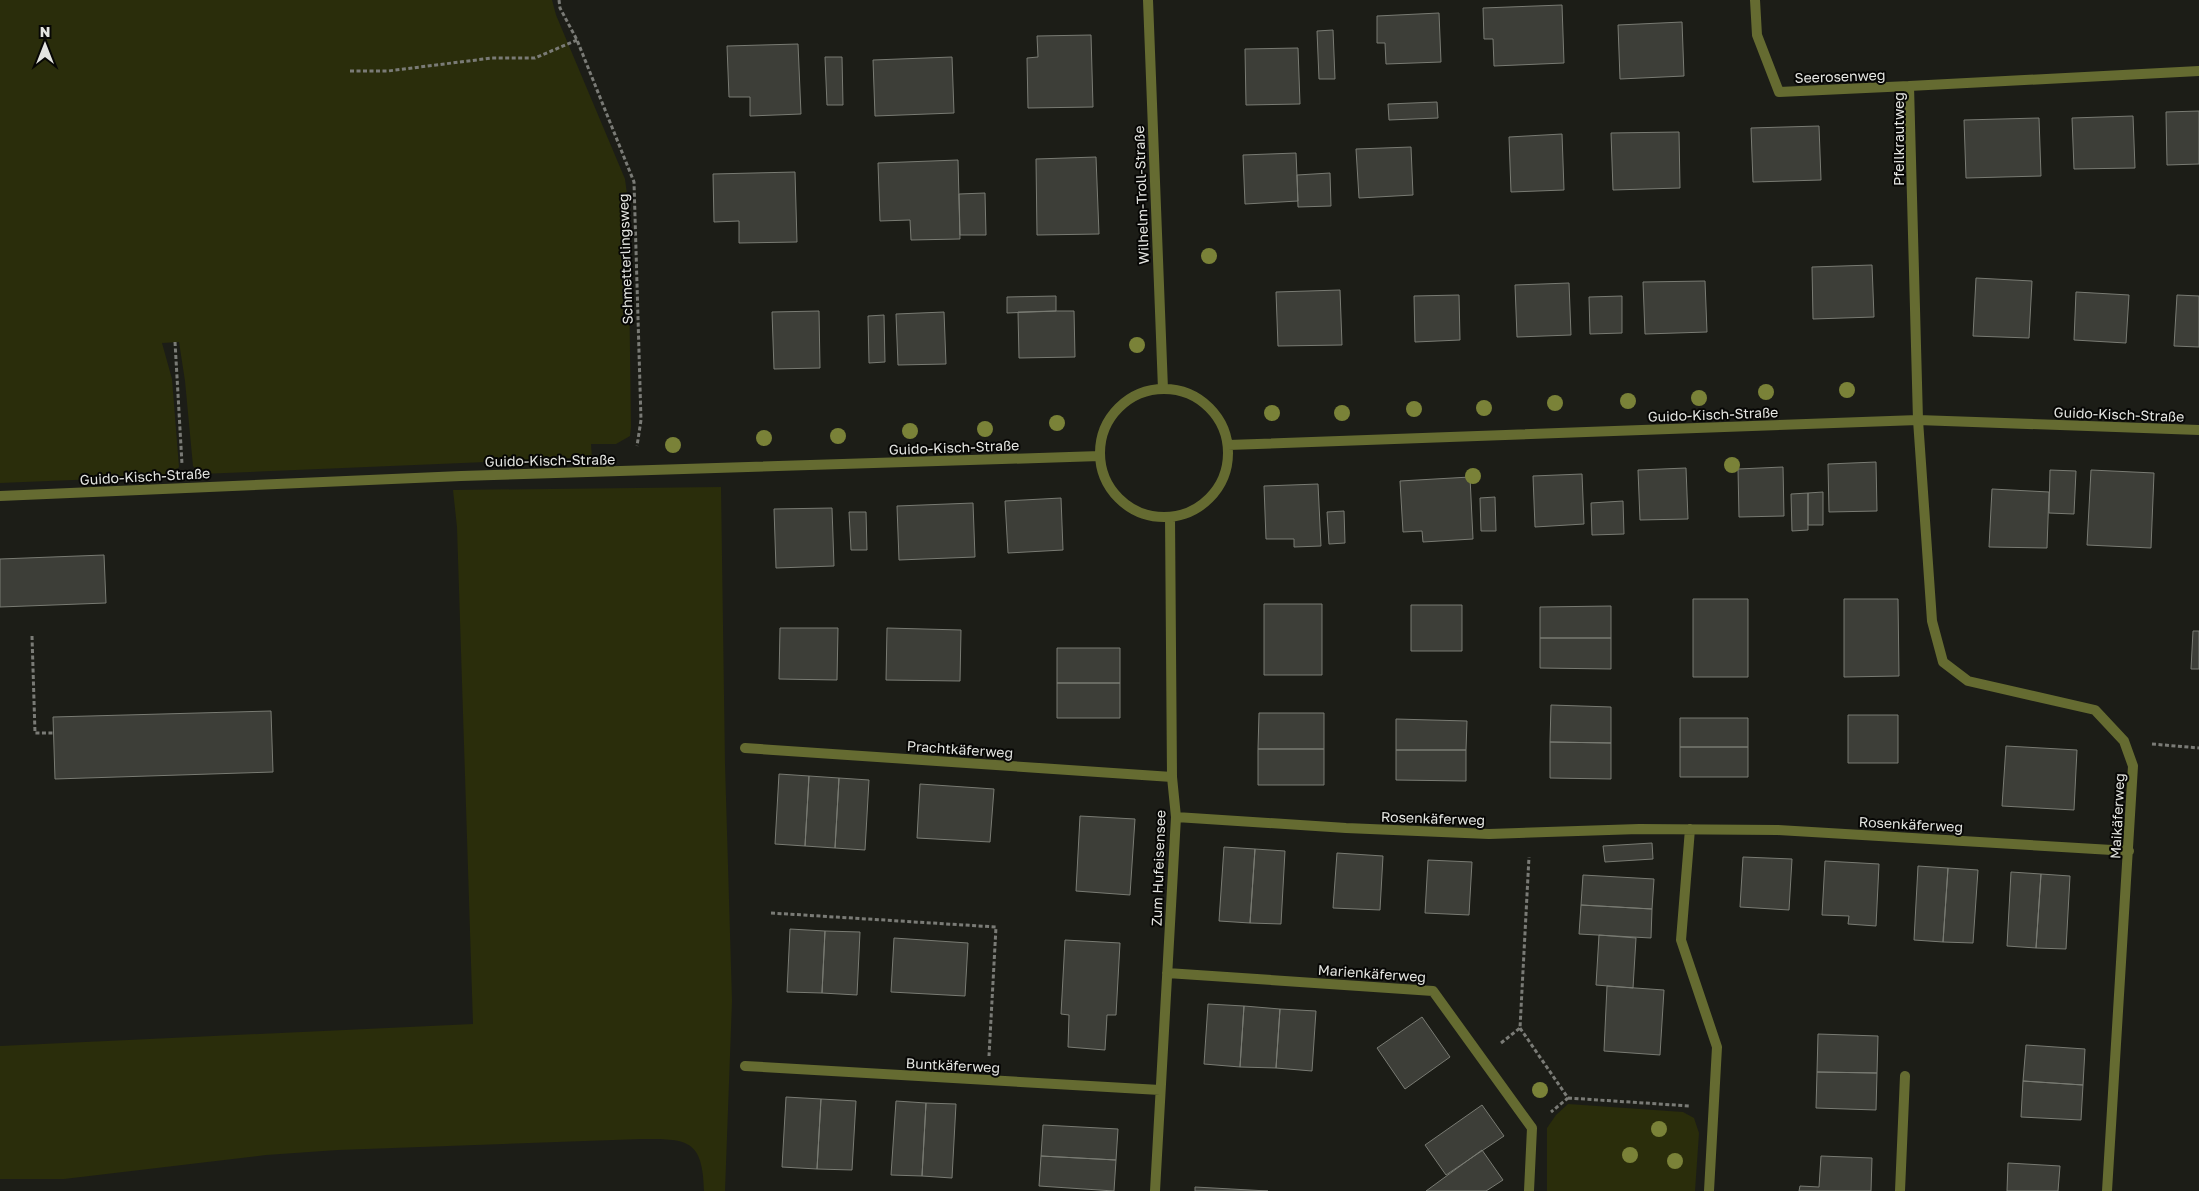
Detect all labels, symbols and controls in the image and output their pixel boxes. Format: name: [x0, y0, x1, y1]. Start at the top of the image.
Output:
north arrow: [20, 20, 70, 70]
text: N: [40, 23, 50, 40]
street label: Seerosenweg: [1794, 66, 1886, 86]
street label: Pfeilkrautweg: [1890, 92, 1907, 186]
street label: Wilhelm-Troll-Straße: [1130, 125, 1152, 265]
street label: Schmetterlingsweg: [614, 193, 636, 325]
street label: Guido-Kisch-Straße: [1647, 403, 1779, 425]
street label: Guido-Kisch-Straße: [2053, 403, 2185, 425]
street label: Guido-Kisch-Straße: [888, 436, 1020, 458]
street label: Guido-Kisch-Straße: [485, 450, 615, 470]
street label: Guido-Kisch-Straße: [79, 464, 211, 488]
street label: Prachtkäferweg: [906, 737, 1014, 761]
street label: Maikäferweg: [2106, 773, 2128, 859]
street label: Rosenkäferweg: [1381, 808, 1485, 828]
street label: Zum Hufeisensee: [1147, 810, 1169, 926]
street label: Rosenkäferweg: [1858, 813, 1964, 835]
street label: Marienkäferweg: [1317, 961, 1427, 985]
street label: Buntkäferweg: [905, 1054, 1001, 1076]

